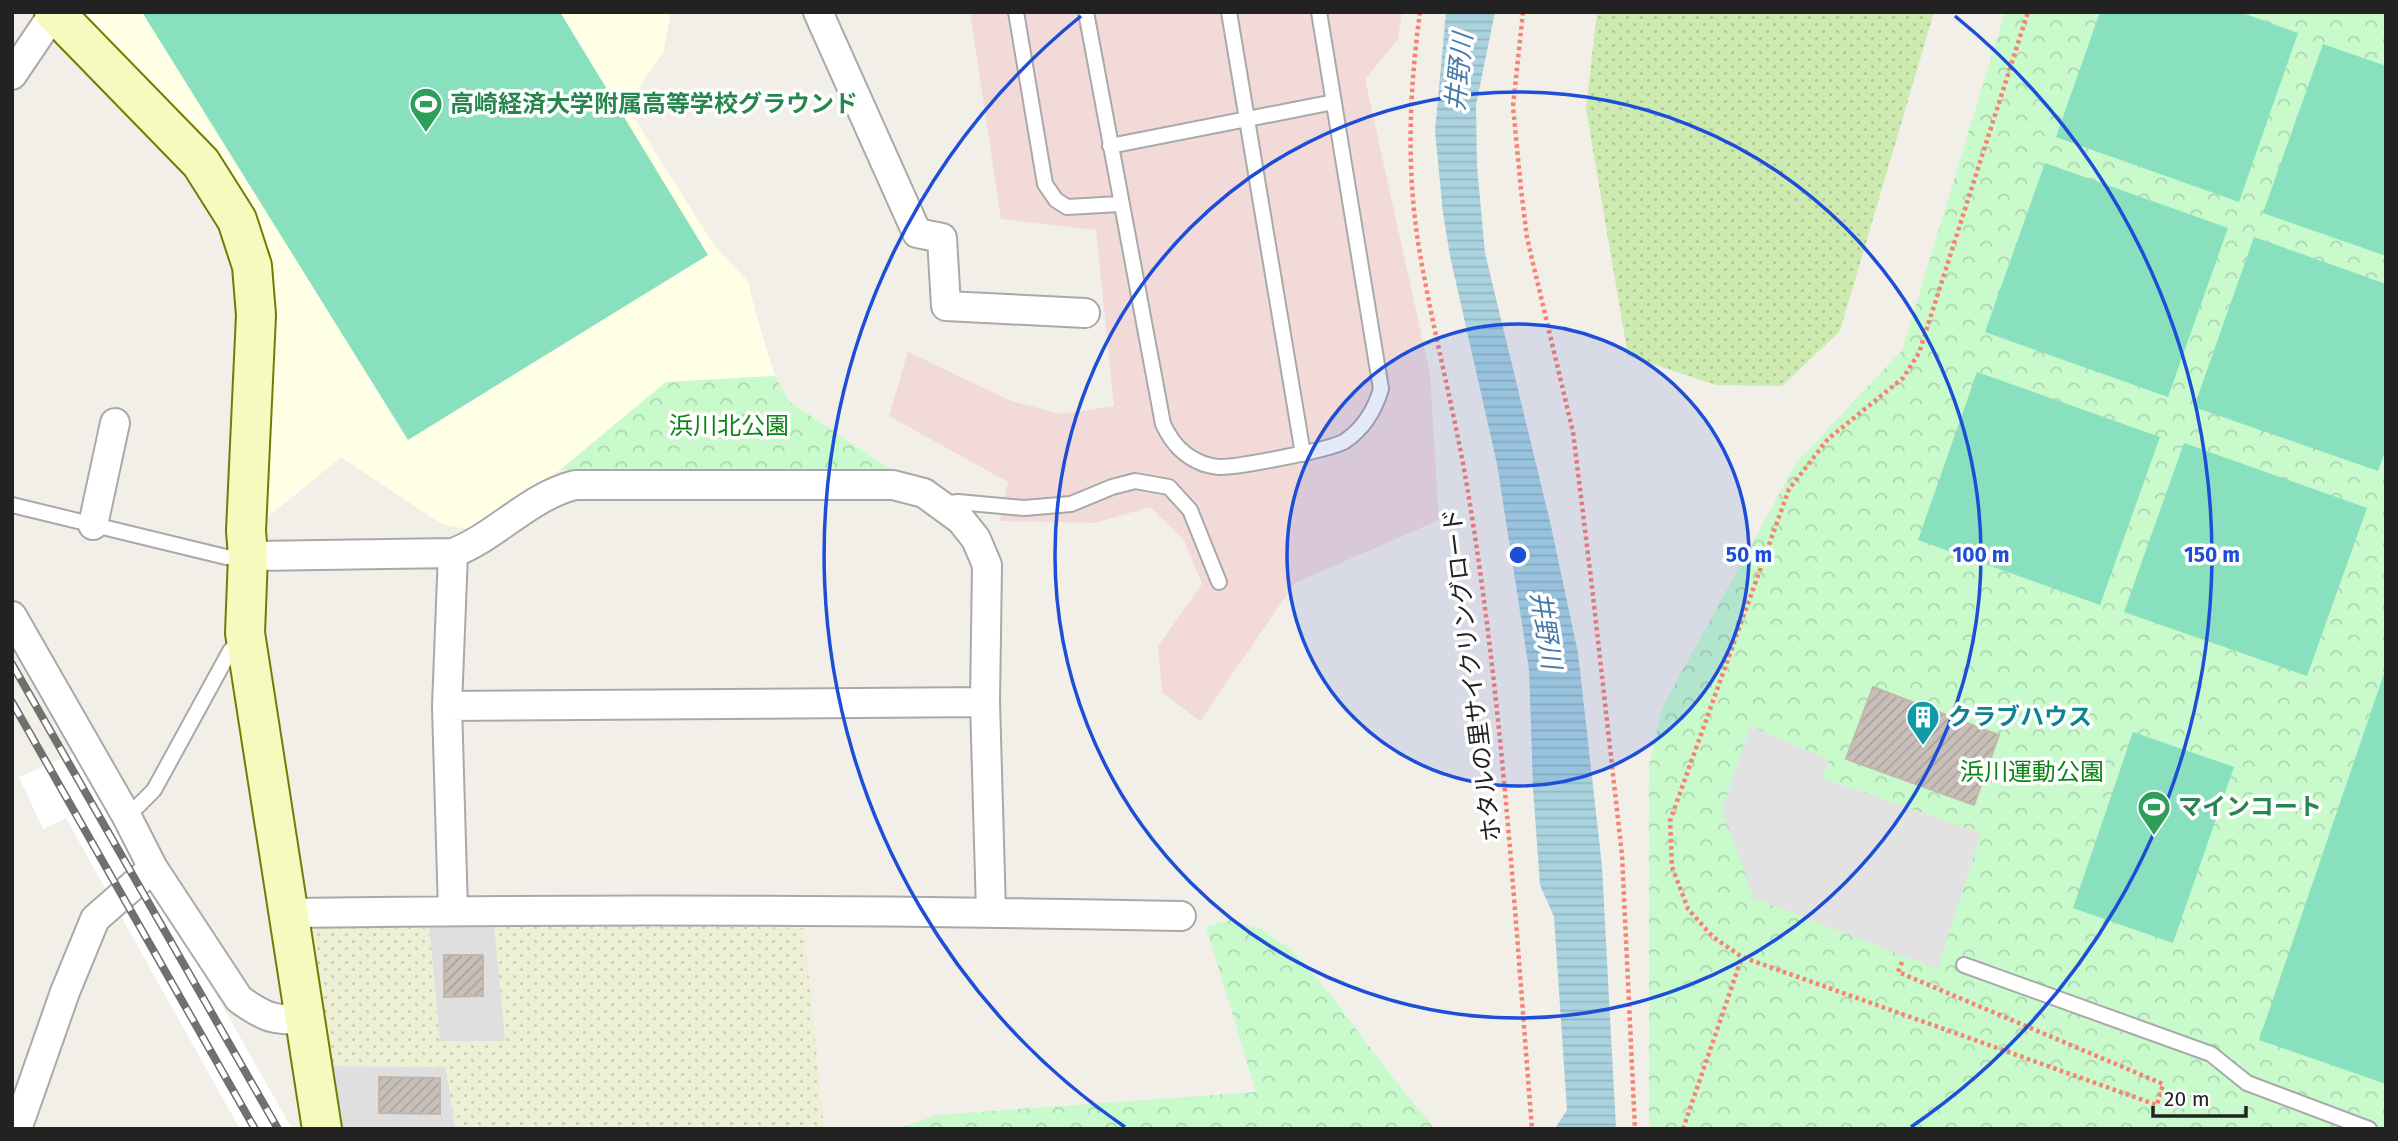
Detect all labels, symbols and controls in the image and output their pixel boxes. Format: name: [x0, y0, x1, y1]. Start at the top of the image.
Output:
water label: 井野川: [1440, 29, 1479, 112]
sports icon: 高崎経済大学附属高等学校グラウンド: [407, 85, 445, 134]
place label: 高崎経済大学附属高等学校グラウンド: [450, 90, 858, 118]
park label: 浜川北公園: [669, 412, 789, 440]
street label: ホタルの里サイクリングロード: [1438, 507, 1506, 843]
text: 50 m: [1726, 542, 1772, 568]
text: 100 m: [1952, 542, 2010, 568]
text: 150 m: [2184, 542, 2240, 568]
centre of rings: [1506, 543, 1530, 567]
water label: 井野川: [1524, 589, 1567, 674]
building icon: クラブハウス: [1904, 698, 1942, 747]
place label: クラブハウス: [1948, 703, 2092, 731]
park label: 浜川運動公園: [1960, 758, 2104, 786]
sports icon: マインコート: [2135, 788, 2173, 837]
place label: マインコート: [2178, 793, 2322, 821]
scale bar: [2153, 1074, 2246, 1118]
text: 20 m: [2164, 1086, 2210, 1112]

